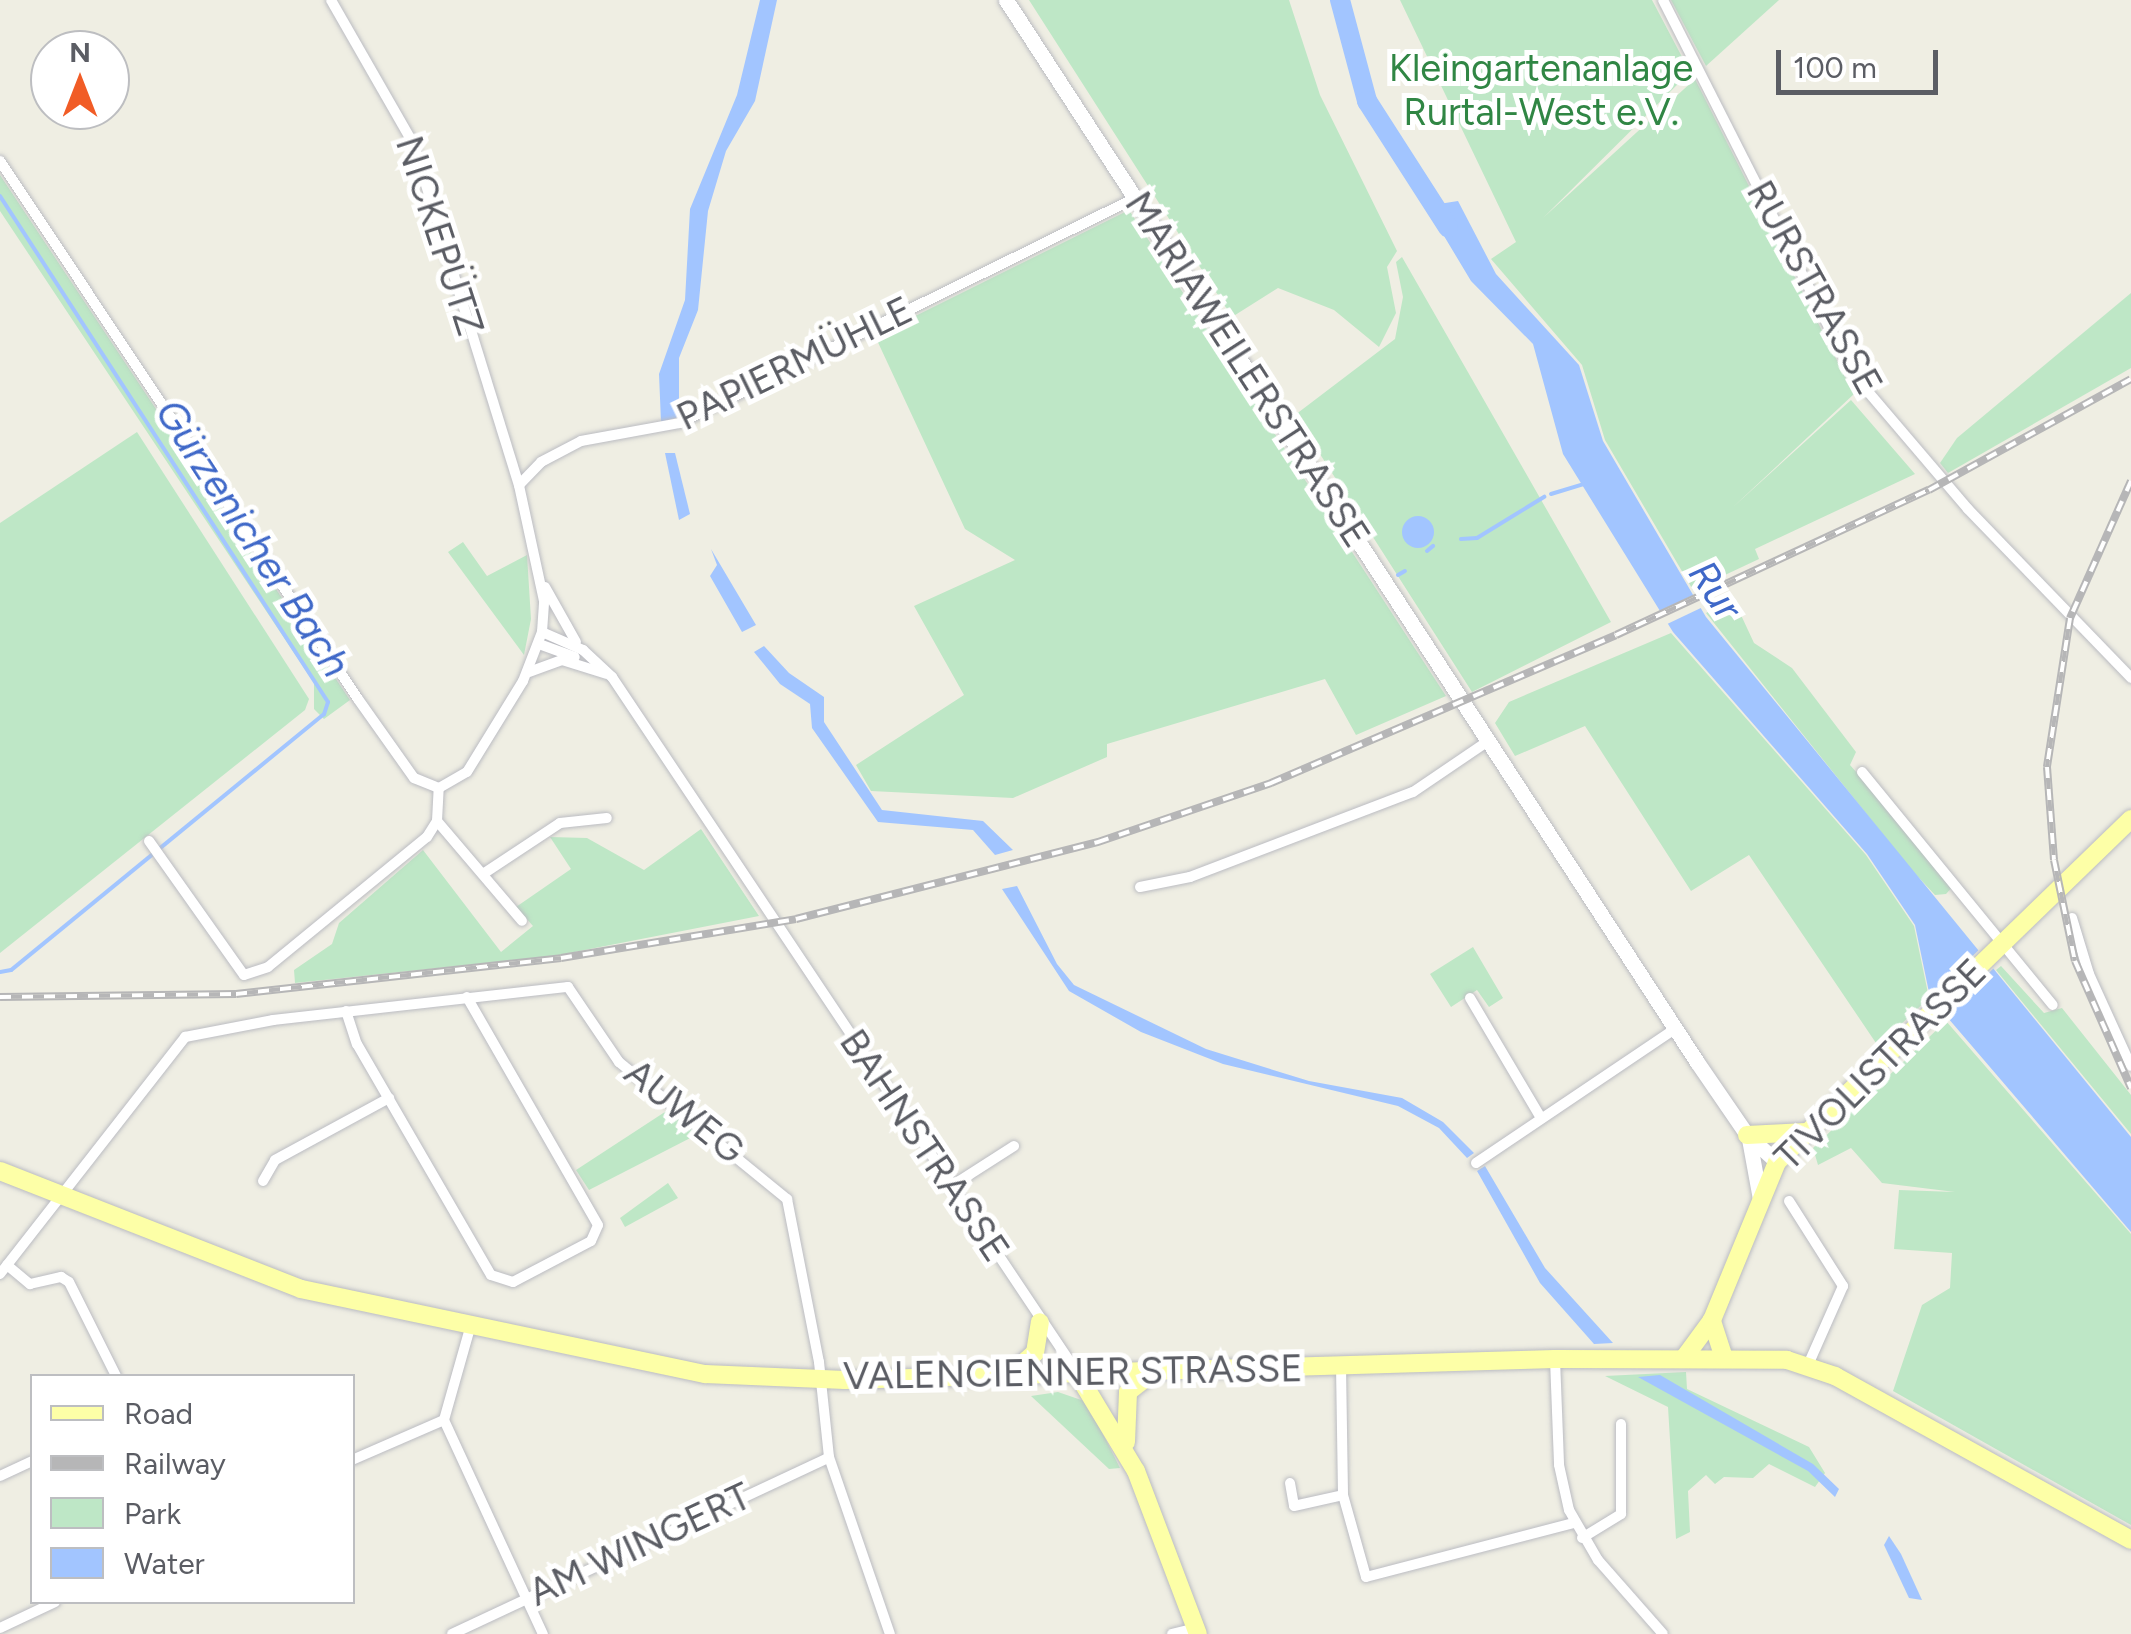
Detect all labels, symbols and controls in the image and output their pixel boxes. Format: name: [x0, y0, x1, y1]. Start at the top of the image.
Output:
north arrow: [30, 30, 130, 130]
scale bar: [1781, 30, 1944, 92]
text: N: [69, 35, 91, 69]
park label: Kleingartenanlage Rurtal-West e.V.: [1389, 46, 1693, 136]
text: 100 m: [1793, 49, 1877, 86]
street label: NICKEPÜTZ: [385, 131, 493, 341]
street label: RURSTRASSE: [1736, 173, 1892, 403]
street label: MARIAWEILERSTRASSE: [1115, 184, 1379, 556]
street label: PAPIERMÜHLE: [670, 287, 920, 441]
water label: Gürzenicher Bach: [146, 390, 360, 686]
water label: Rur: [1679, 551, 1753, 629]
street label: TIVOLISTRASSE: [1766, 950, 1996, 1180]
street label: BAHNSTRASSE: [830, 1021, 1018, 1271]
street label: AUWEG: [615, 1050, 753, 1174]
street label: VALENCIENNER STRASSE: [843, 1346, 1303, 1400]
legend: [30, 1374, 355, 1604]
text: Road: [124, 1395, 193, 1432]
text: Railway: [124, 1445, 226, 1482]
street label: AM WINGERT: [522, 1474, 758, 1616]
text: Park: [124, 1495, 181, 1532]
text: Water: [124, 1545, 205, 1582]

